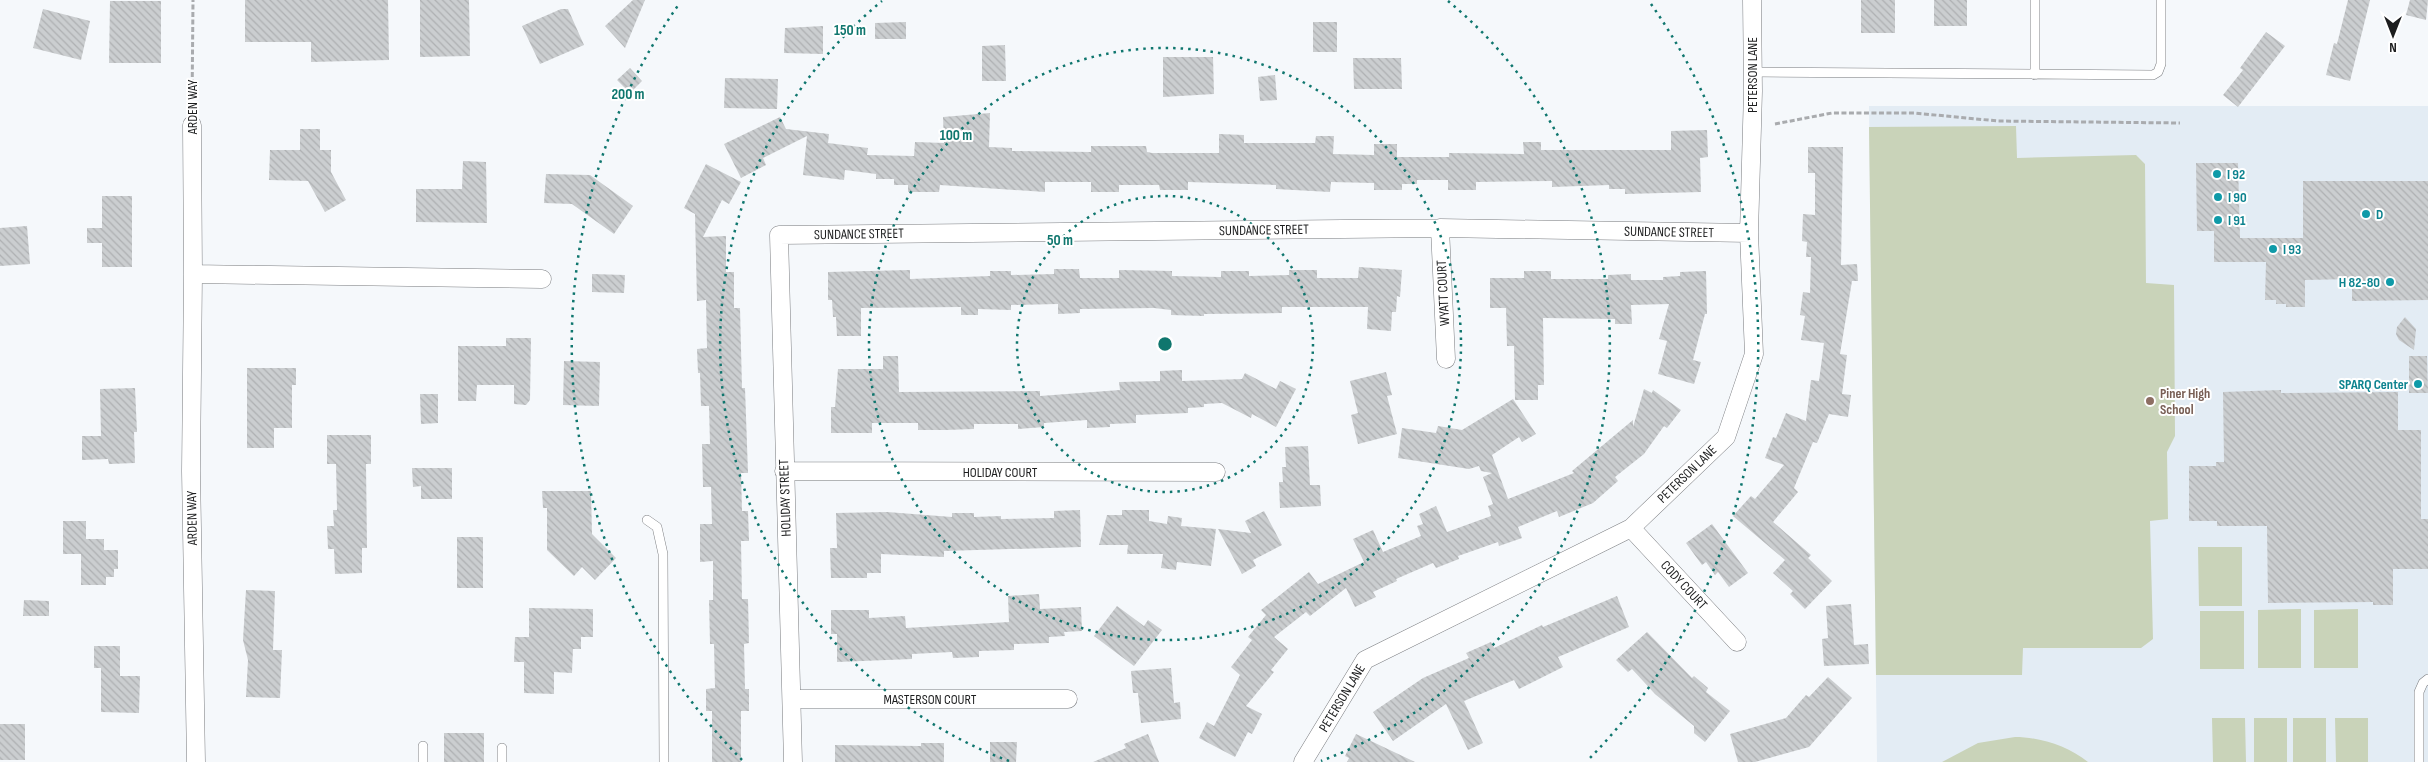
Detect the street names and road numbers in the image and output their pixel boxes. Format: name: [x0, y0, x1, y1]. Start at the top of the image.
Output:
street label: PETERSON LANE: [1744, 37, 1761, 113]
street label: ARDEN WAY: [184, 80, 201, 135]
street label: SUNDANCE STREET: [1219, 221, 1309, 239]
street label: SUNDANCE STREET: [1624, 223, 1714, 241]
street label: SUNDANCE STREET: [814, 225, 904, 243]
street label: WYATT COURT: [1433, 259, 1453, 326]
street label: PETERSON LANE: [1654, 441, 1720, 507]
street label: HOLIDAY STREET: [775, 459, 795, 537]
street label: HOLIDAY COURT: [963, 464, 1038, 481]
street label: ARDEN WAY: [183, 490, 201, 546]
street label: CODY COURT: [1657, 557, 1711, 613]
street label: PETERSON LANE: [1315, 661, 1369, 735]
street label: MASTERSON COURT: [884, 691, 977, 708]

